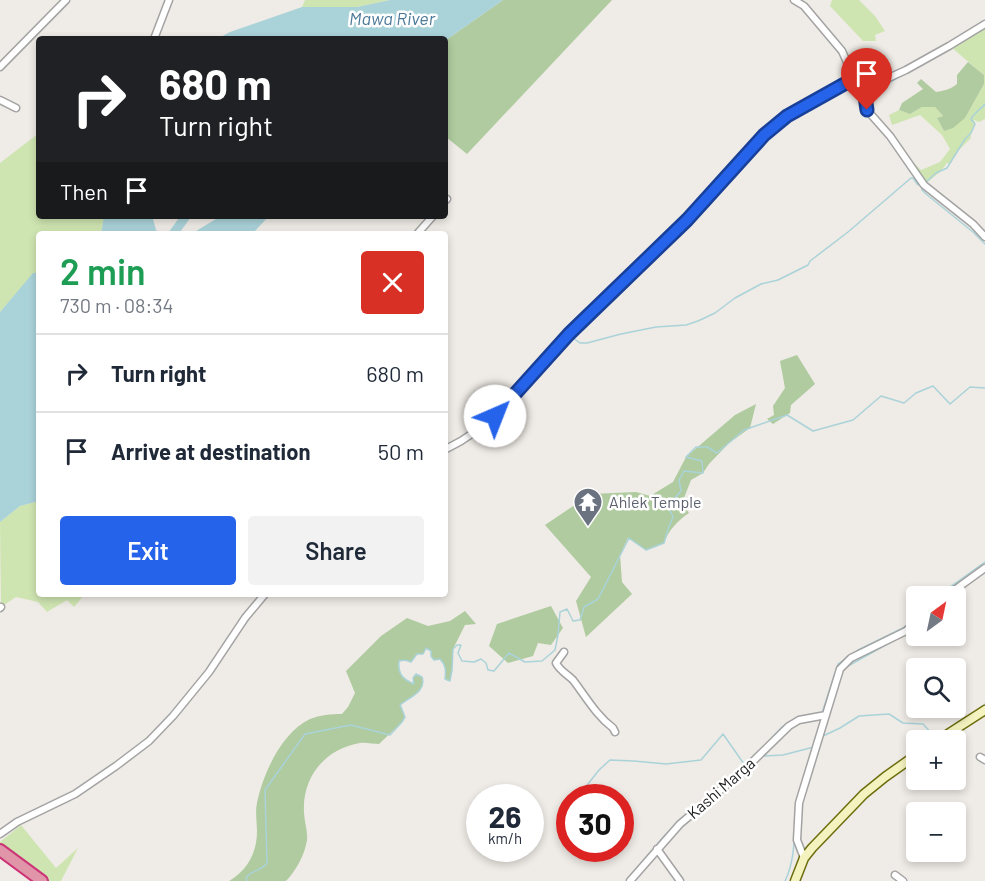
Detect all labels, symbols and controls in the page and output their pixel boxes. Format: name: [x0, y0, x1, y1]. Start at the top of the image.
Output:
water label: Mawa River: [349, 7, 436, 29]
pin: [841, 48, 892, 110]
icon: arrive: [850, 57, 883, 90]
text: 680 m: [159, 58, 272, 108]
icon: right: [60, 60, 138, 138]
text: Turn right: [159, 109, 273, 141]
icon: arrive: [120, 174, 153, 207]
text: Then: [60, 178, 108, 204]
text: 2 min: [60, 249, 146, 292]
button: close: [361, 251, 424, 314]
text: 730 m · 08:34: [60, 293, 174, 317]
icon: right: [60, 357, 93, 390]
text: Turn right: [111, 360, 206, 386]
text: 680 m: [366, 360, 424, 386]
position arrow: [463, 384, 527, 448]
icon: arrive: [60, 435, 93, 468]
text: Arrive at destination: [111, 438, 310, 464]
text: 50 m: [378, 438, 424, 464]
temple icon: Ahlek Temple: [572, 486, 604, 528]
place label: Ahlek Temple: [609, 492, 702, 511]
button: Exit: [60, 516, 236, 585]
button: Share: [248, 516, 424, 585]
north arrow: [906, 586, 966, 646]
map controls: [906, 586, 966, 862]
button: search: [906, 658, 966, 718]
button: +: [906, 730, 966, 790]
street label: Kashi Marga: [683, 753, 758, 822]
speed limit sign: 30: [556, 784, 634, 862]
text: 26: [489, 798, 521, 834]
button: −: [906, 802, 966, 862]
text: km/h: [488, 829, 522, 847]

